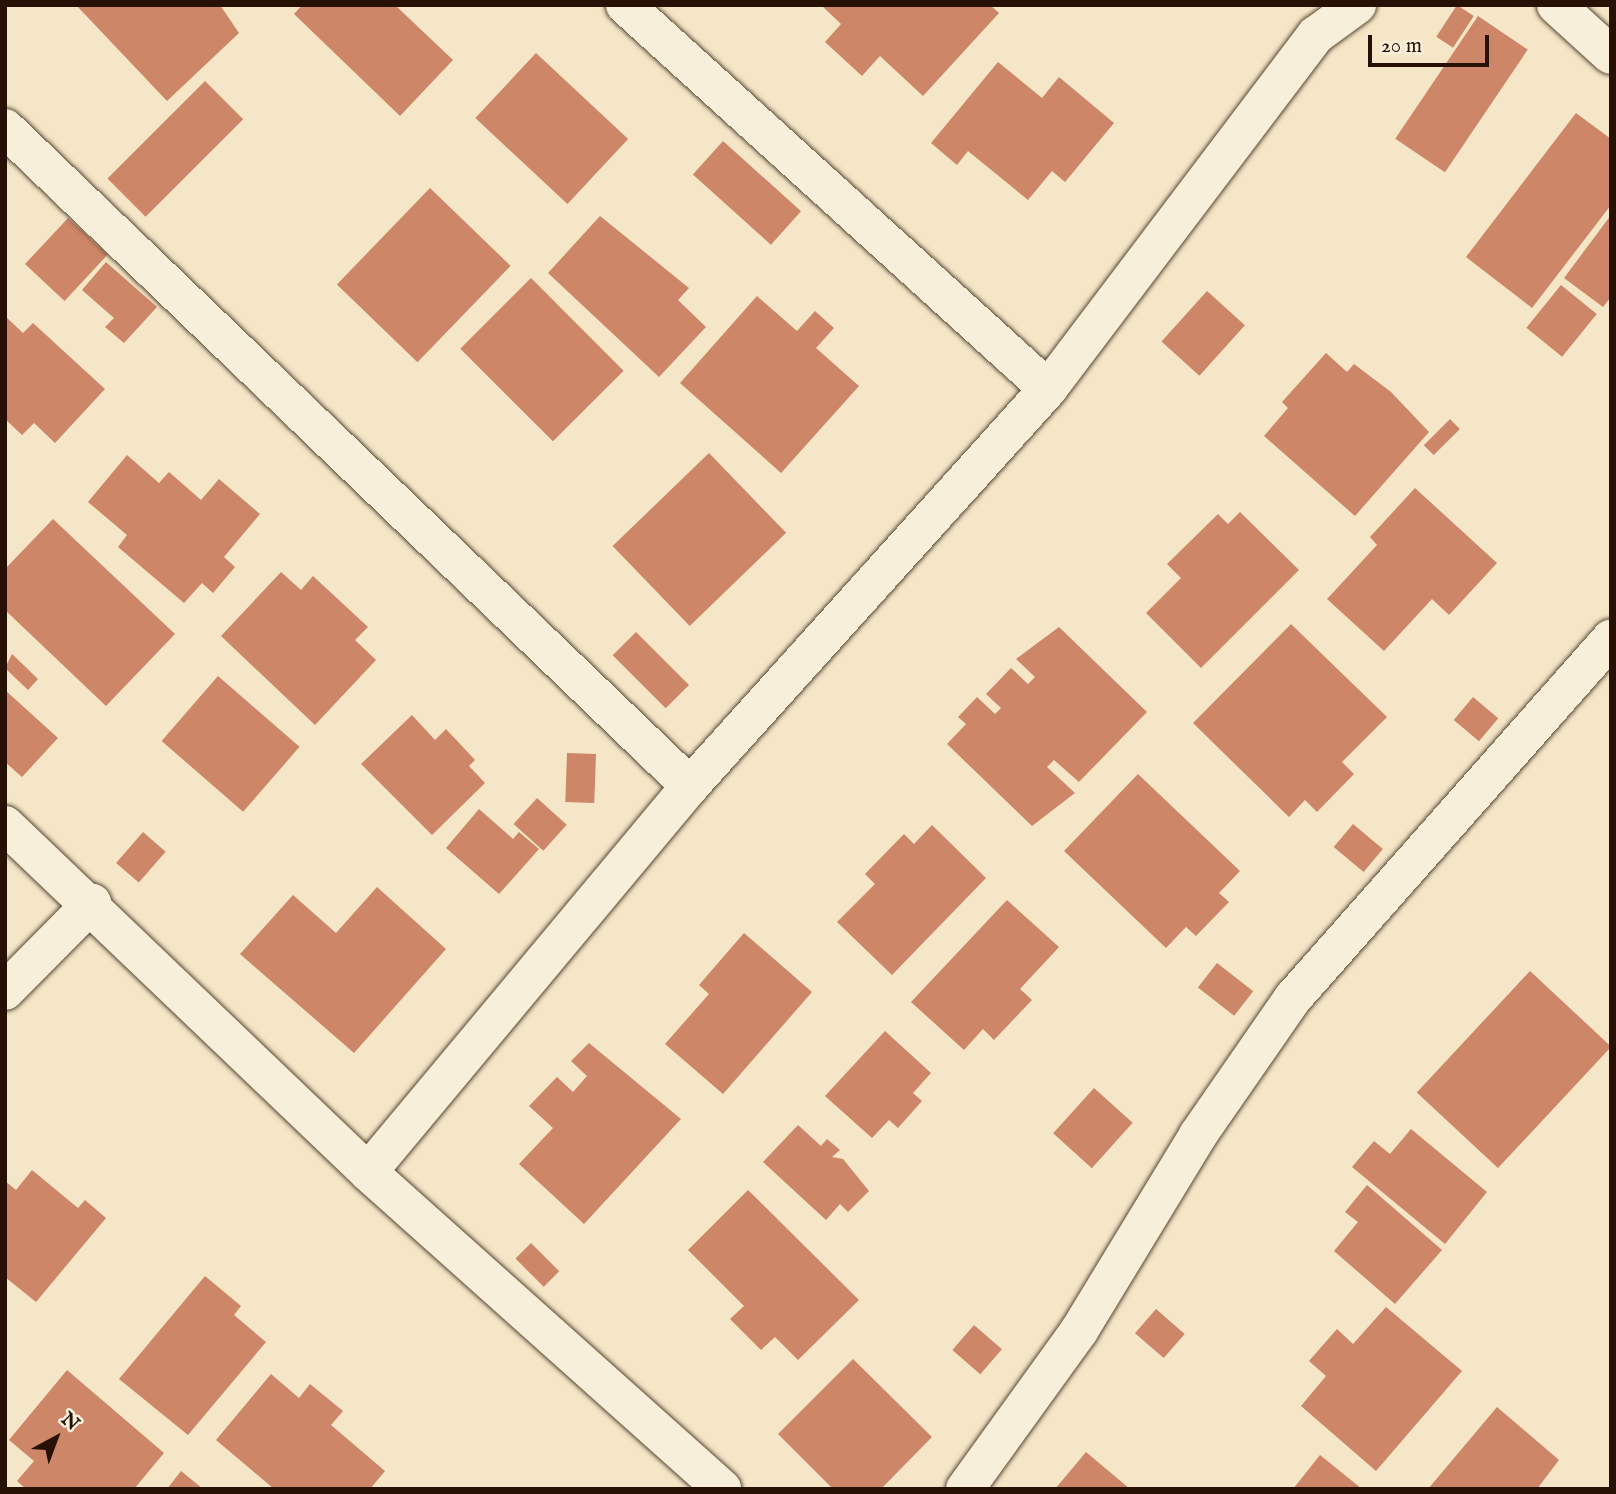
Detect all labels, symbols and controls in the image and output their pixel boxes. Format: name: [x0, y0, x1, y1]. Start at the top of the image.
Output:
scale bar: [1371, 21, 1492, 65]
text: 20 m: [1381, 33, 1422, 60]
north arrow: [21, 1403, 91, 1473]
text: N: [56, 1408, 84, 1437]

